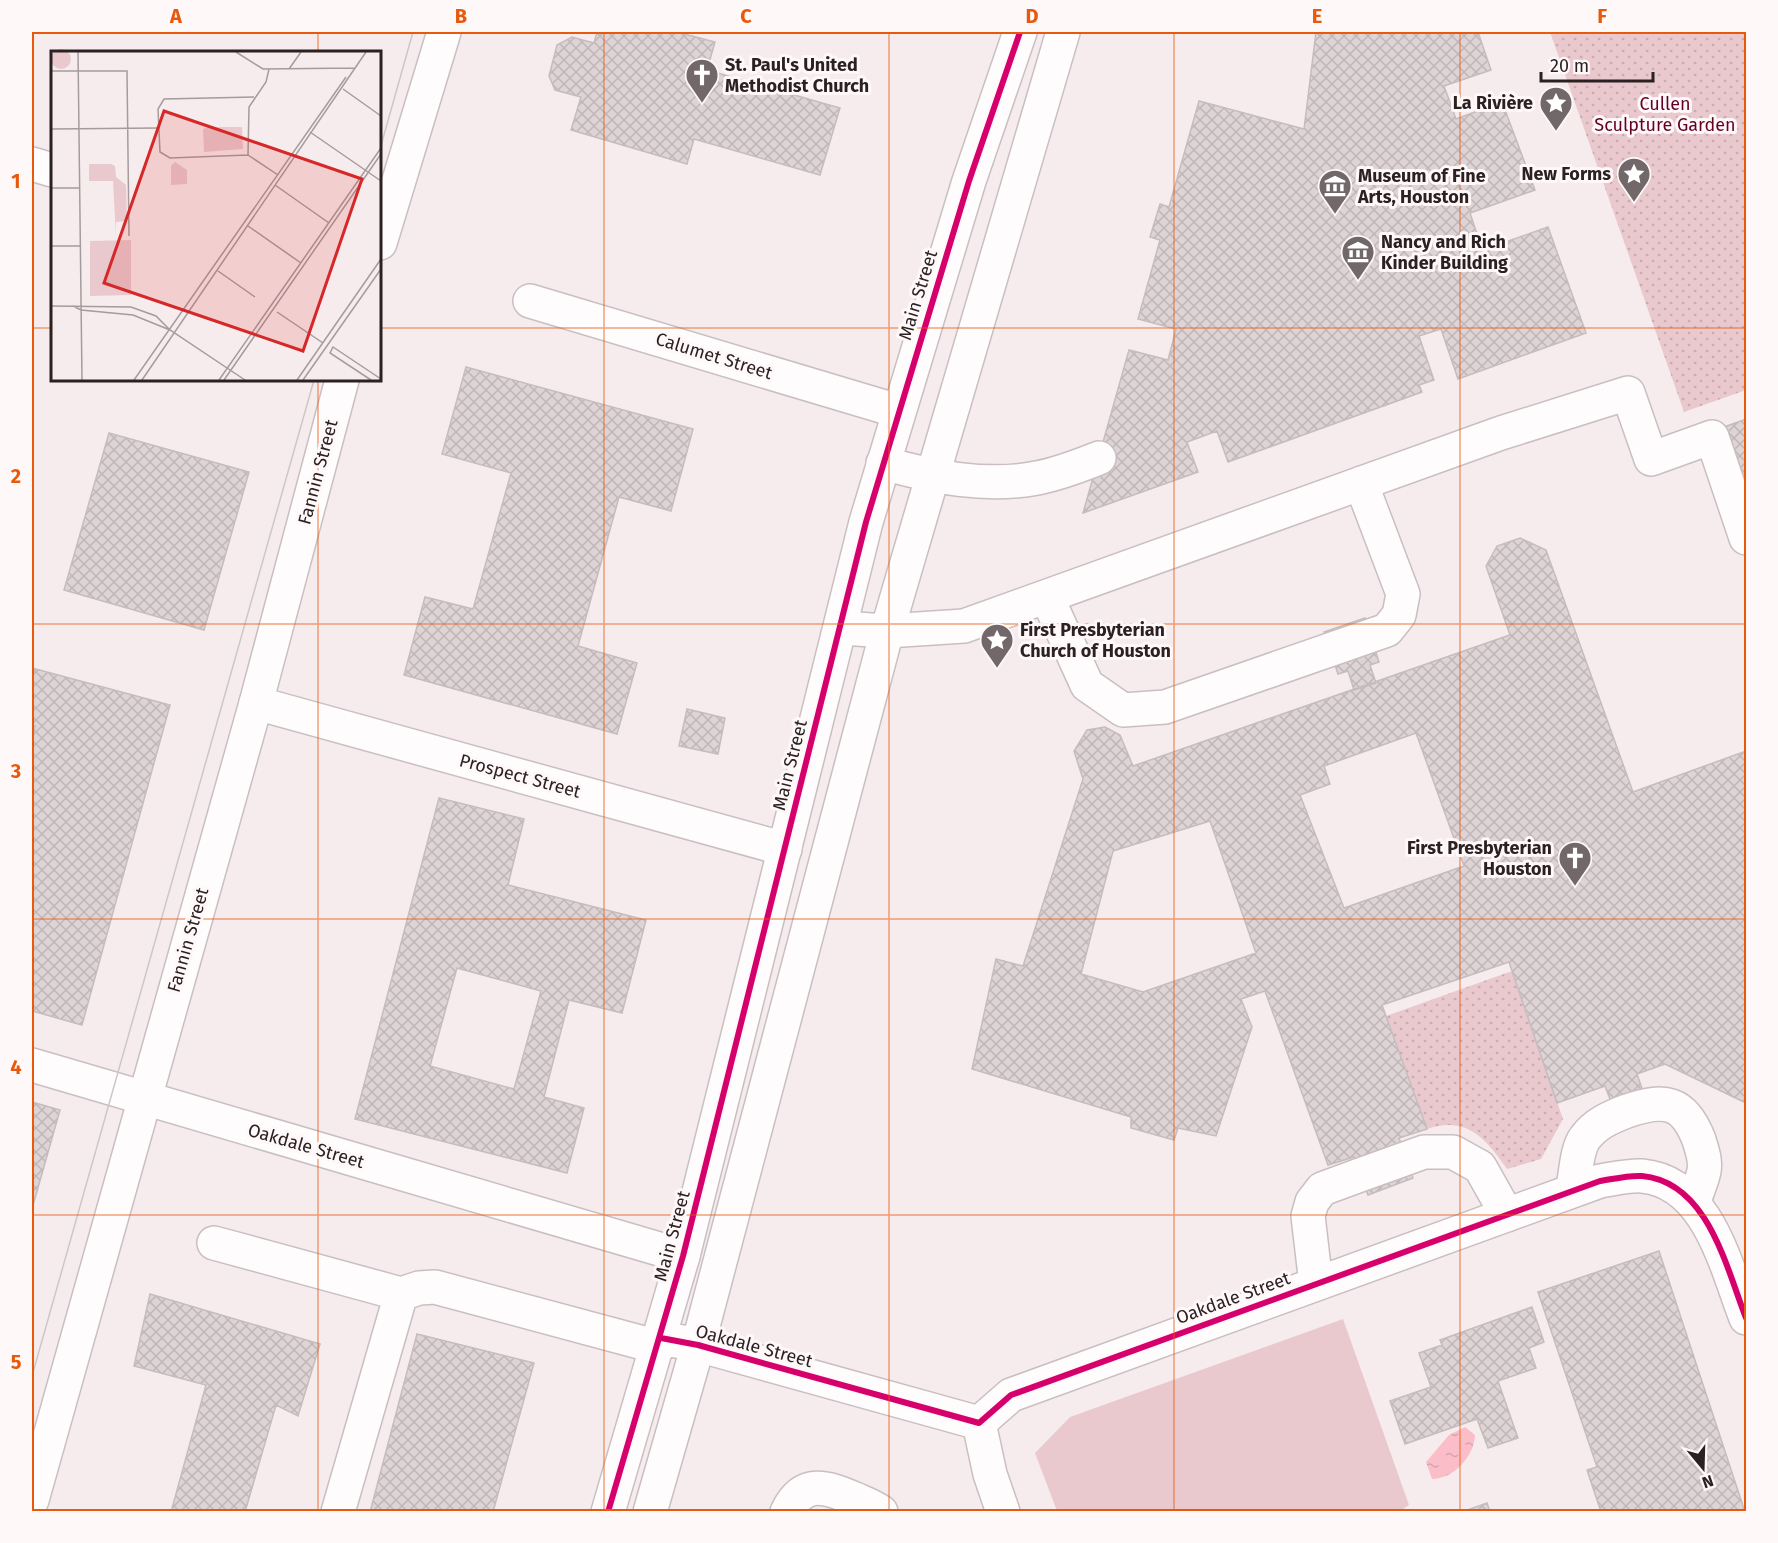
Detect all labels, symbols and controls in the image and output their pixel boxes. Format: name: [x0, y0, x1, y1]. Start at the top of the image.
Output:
text: A: [169, 4, 183, 28]
text: B: [455, 4, 467, 28]
text: C: [740, 4, 752, 28]
text: D: [1025, 4, 1039, 28]
text: E: [1312, 4, 1322, 28]
text: F: [1597, 4, 1607, 28]
scale bar: [1541, 45, 1654, 83]
inset map: [51, 51, 381, 381]
place label: St. Paul's United Methodist Church: [725, 54, 869, 97]
text: 20 m: [1550, 55, 1589, 77]
church icon: St. Paul's United Methodist Church: [684, 57, 720, 104]
place icon: La Rivière: [1538, 85, 1574, 132]
place label: La Rivière: [1453, 92, 1533, 114]
park label: Cullen Sculpture Garden: [1594, 93, 1736, 136]
place icon: New Forms: [1616, 156, 1652, 203]
place label: New Forms: [1522, 163, 1611, 185]
place label: Museum of Fine Arts, Houston: [1357, 165, 1486, 208]
museum icon: Museum of Fine Arts, Houston: [1317, 168, 1353, 215]
text: 1: [11, 169, 21, 193]
place label: Nancy and Rich Kinder Building: [1381, 231, 1508, 274]
museum icon: Nancy and Rich Kinder Building: [1340, 234, 1376, 281]
street label: Main Street: [894, 247, 942, 343]
street label: Calumet Street: [653, 328, 775, 384]
street label: Fannin Street: [293, 417, 343, 527]
text: 2: [11, 464, 21, 488]
place label: First Presbyterian Church of Houston: [1020, 619, 1171, 662]
place icon: First Presbyterian Church of Houston: [979, 622, 1015, 669]
street label: Main Street: [768, 717, 812, 813]
street label: Prospect Street: [457, 749, 584, 803]
text: 3: [10, 759, 21, 783]
place label: First Presbyterian Houston: [1407, 837, 1552, 880]
church icon: First Presbyterian Houston: [1557, 840, 1593, 887]
street label: Fannin Street: [163, 885, 214, 995]
text: 4: [10, 1055, 22, 1079]
street label: Oakdale Street: [245, 1119, 367, 1173]
street label: Main Street: [649, 1188, 695, 1284]
street label: Oakdale Street: [1173, 1267, 1294, 1329]
street label: Oakdale Street: [693, 1320, 815, 1372]
text: 5: [11, 1350, 22, 1374]
north arrow: [1673, 1438, 1733, 1498]
text: N: [1700, 1471, 1716, 1492]

